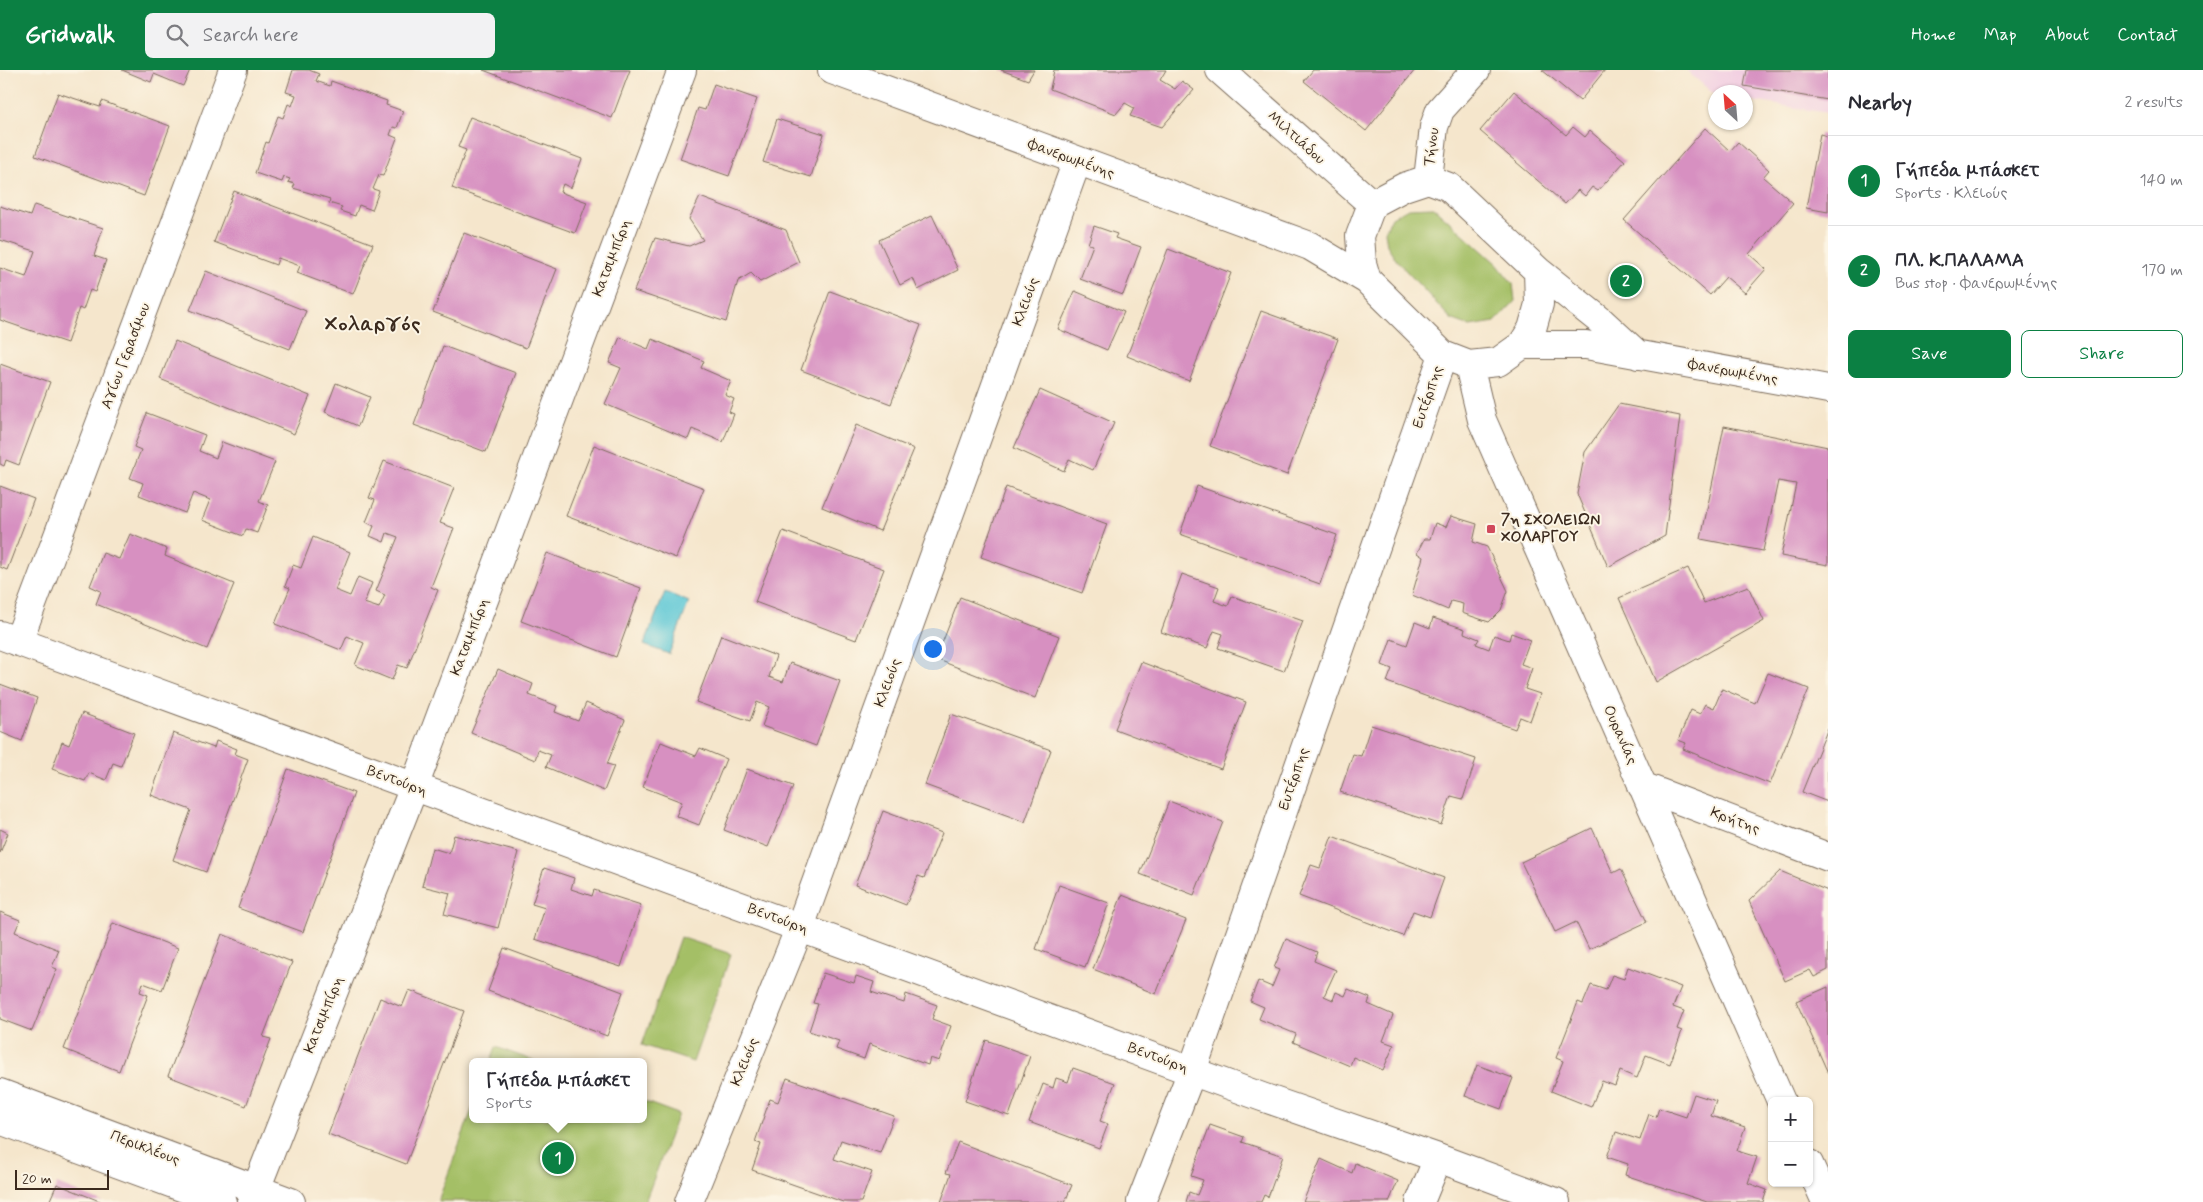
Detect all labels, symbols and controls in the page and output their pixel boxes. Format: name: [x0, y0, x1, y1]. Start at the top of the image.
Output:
search box: [145, 13, 495, 58]
text: Gridwalk: [25, 20, 115, 51]
icon: search: [163, 21, 191, 49]
text: Search here: [203, 23, 298, 48]
text: Home: [1911, 23, 1956, 47]
text: Map: [1984, 23, 2017, 47]
text: About: [2045, 23, 2089, 47]
text: Contact: [2117, 23, 2178, 47]
north arrow: [1708, 85, 1753, 130]
text: Nearby: [1848, 89, 1912, 117]
text: 2 results: [2125, 92, 2183, 113]
street label: Μιλτιάδου: [1263, 107, 1329, 169]
street label: Τήνου: [1419, 126, 1445, 168]
street label: Φανερωμένης: [1024, 134, 1118, 184]
text: Γήπεδα μπάσκετ: [1895, 158, 2039, 183]
text: 1: [1860, 170, 1868, 191]
text: 140 m: [2139, 170, 2183, 191]
text: Sports · Κλειούς: [1895, 183, 2008, 204]
street label: Κατσιμπίρη: [588, 216, 636, 300]
text: ΠΛ. Κ.ΠΑΛΑΜΑ: [1895, 248, 2024, 273]
text: 2: [1860, 260, 1868, 281]
text: 170 m: [2141, 260, 2183, 281]
pin: 2: [1610, 262, 1642, 300]
text: Bus stop · Φανερωμένης: [1895, 273, 2057, 294]
street label: Κλειούς: [1008, 274, 1044, 329]
street label: Αγίου Γερασίμου: [97, 300, 156, 412]
district label: Χολαργός: [325, 311, 421, 338]
button: Save: [1848, 330, 2011, 378]
button: Share: [2021, 330, 2183, 378]
street label: Φανερωμένης: [1685, 354, 1780, 390]
street label: Ευτέρπης: [1408, 363, 1448, 431]
place label: 7η ΣΧΟΛΕΙΩΝ ΧΟΛΑΡΓΟΥ: [1501, 510, 1600, 547]
marker: 7η ΣΧΟΛΕΙΩΝ ΧΟΛΑΡΓΟΥ: [1485, 523, 1497, 535]
street label: Κατσιμπίρη: [446, 595, 494, 679]
your location: [920, 636, 946, 662]
street label: Κλειούς: [870, 655, 906, 710]
street label: Ουρανίας: [1598, 702, 1642, 768]
street label: Ευτέρπης: [1274, 745, 1314, 813]
street label: Βεντούρη: [364, 761, 430, 801]
street label: Κρήτης: [1707, 802, 1763, 840]
street label: Βεντούρη: [745, 899, 811, 939]
street label: Κατσιμπίρη: [299, 973, 349, 1057]
street label: Κλειούς: [726, 1034, 764, 1089]
street label: Βεντούρη: [1125, 1038, 1191, 1078]
popup: [469, 1058, 647, 1123]
text: Γήπεδα μπάσκετ: [486, 1068, 630, 1093]
text: Sports: [486, 1093, 532, 1114]
map controls: [1768, 1097, 1813, 1187]
button: +: [1768, 1097, 1813, 1142]
street label: Περικλέους: [107, 1126, 183, 1171]
pin: 1: [542, 1139, 574, 1177]
button: −: [1768, 1142, 1813, 1187]
scale bar: [15, 1167, 109, 1190]
text: 20 m: [22, 1170, 52, 1188]

